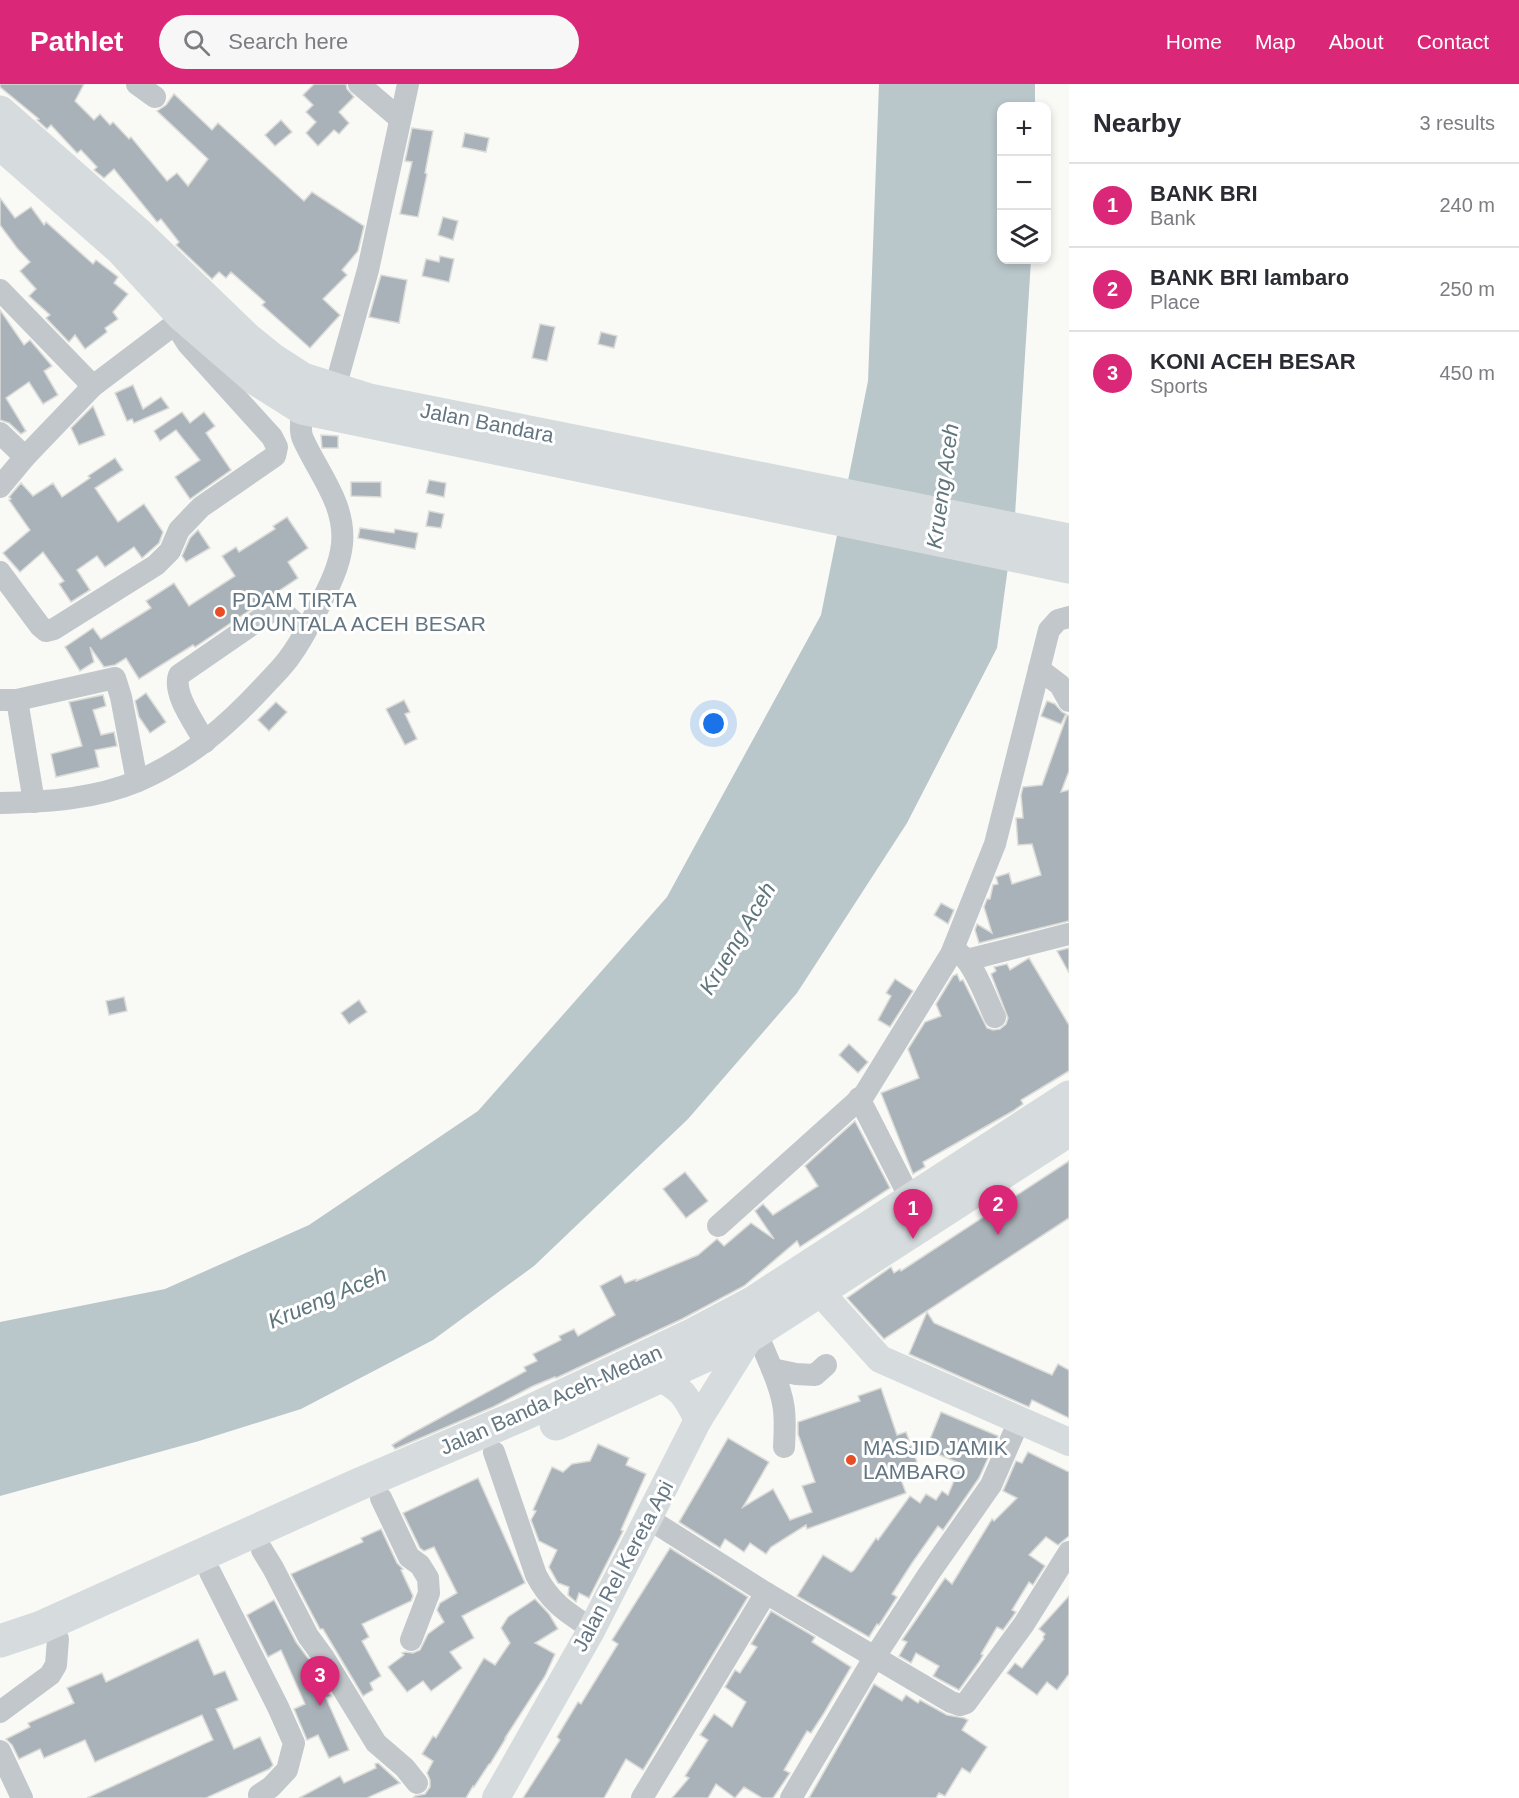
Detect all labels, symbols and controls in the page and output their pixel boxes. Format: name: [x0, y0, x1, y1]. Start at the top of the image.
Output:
search box: [159, 15, 579, 69]
text: Pathlet: [30, 26, 123, 57]
icon: search: [180, 26, 213, 59]
text: Search here: [228, 29, 348, 54]
text: Home: [1166, 30, 1222, 53]
text: Map: [1255, 30, 1296, 53]
text: About: [1329, 30, 1384, 53]
text: Contact: [1417, 30, 1489, 53]
map controls: [997, 102, 1051, 264]
button: +: [997, 102, 1051, 156]
text: Nearby: [1093, 108, 1181, 138]
text: 3 results: [1419, 112, 1495, 134]
button: −: [997, 156, 1051, 210]
text: BANK BRI: [1150, 181, 1258, 206]
text: 1: [1107, 194, 1118, 216]
text: 240 m: [1439, 194, 1495, 216]
text: Bank: [1150, 207, 1196, 229]
button: layers: [997, 210, 1051, 264]
text: BANK BRI lambaro: [1150, 265, 1349, 290]
text: 2: [1107, 278, 1118, 300]
text: 250 m: [1439, 278, 1495, 300]
text: Place: [1150, 291, 1200, 313]
text: KONI ACEH BESAR: [1150, 349, 1356, 374]
text: 3: [1107, 362, 1118, 384]
text: 450 m: [1439, 362, 1495, 384]
text: Sports: [1150, 375, 1208, 397]
street label: Jalan Bandara: [418, 398, 556, 447]
water label: Krueng Aceh: [921, 422, 964, 550]
place label: PDAM TIRTA MOUNTALA ACEH BESAR: [232, 588, 486, 635]
marker: PDAM TIRTA MOUNTALA ACEH BESAR: [213, 605, 227, 619]
your location: [699, 709, 728, 738]
water label: Krueng Aceh: [694, 878, 781, 999]
pin: 2: [978, 1186, 1018, 1235]
pin: 1: [894, 1190, 932, 1239]
water label: Krueng Aceh: [264, 1261, 390, 1334]
street label: Jalan Banda Aceh-Medan: [436, 1340, 665, 1459]
place label: MASJID JAMIK LAMBARO: [863, 1436, 1008, 1483]
marker: MASJID JAMIK LAMBARO: [844, 1453, 858, 1467]
street label: Jalan Rel Kereta Api: [568, 1476, 677, 1655]
pin: 3: [300, 1656, 340, 1706]

